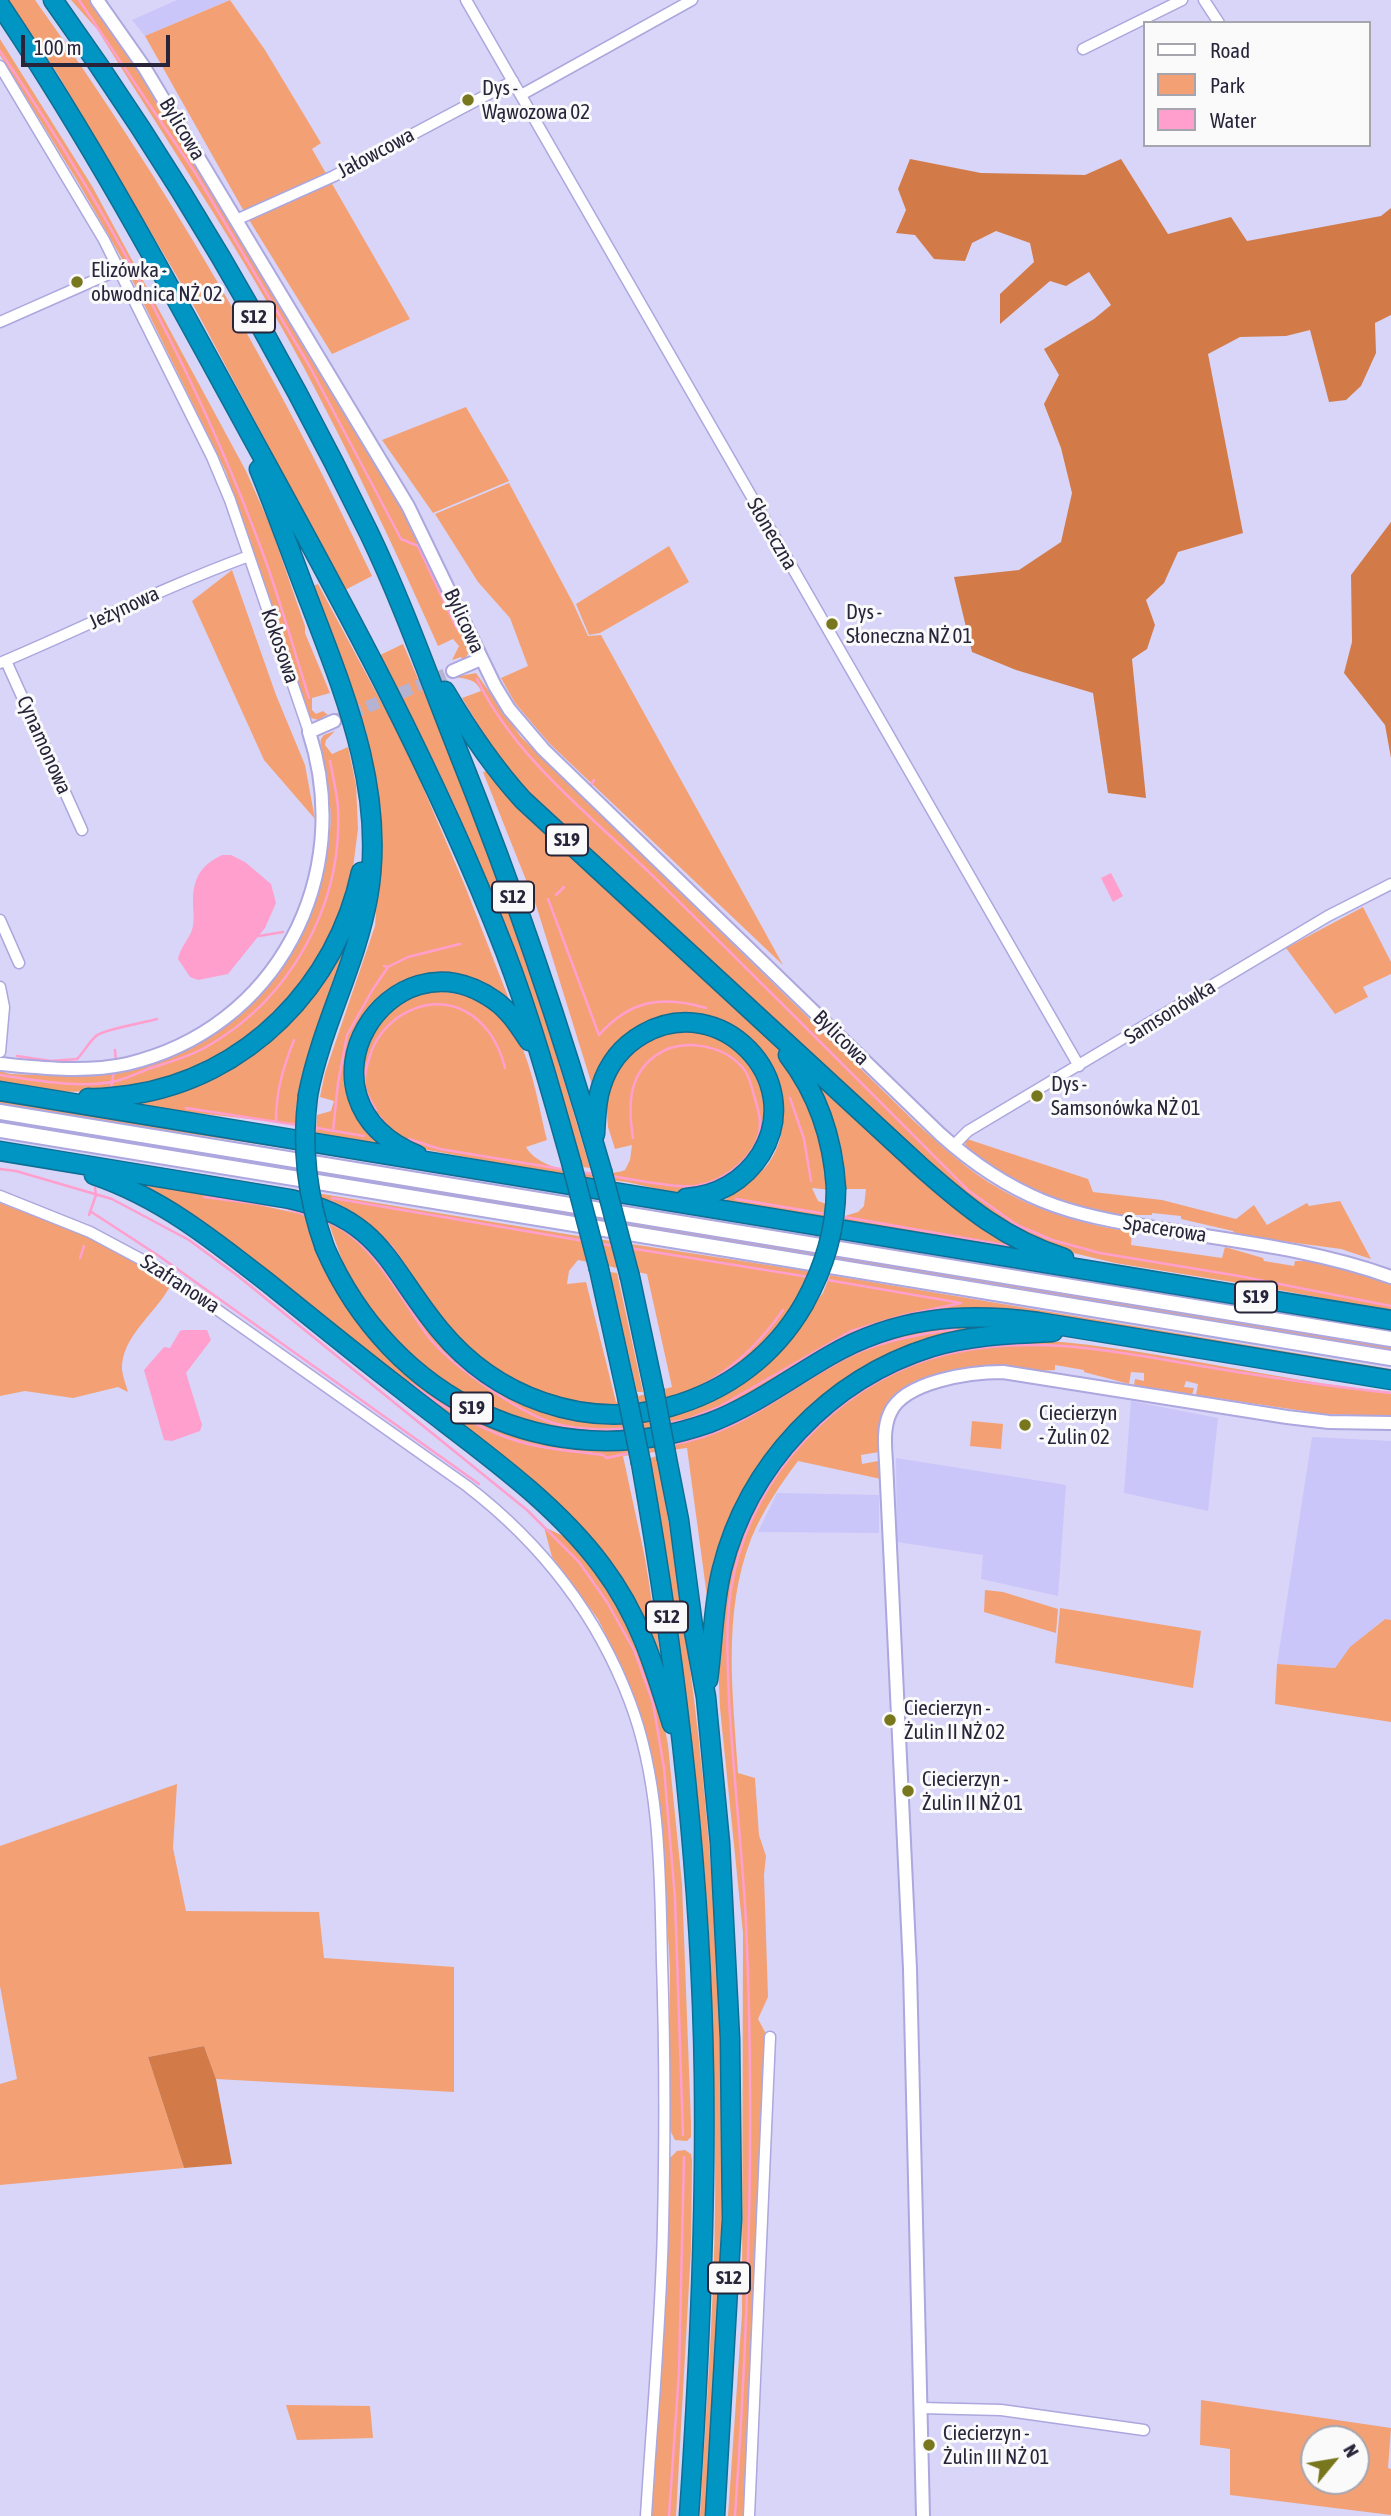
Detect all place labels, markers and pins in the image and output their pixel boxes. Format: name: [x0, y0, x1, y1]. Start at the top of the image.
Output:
place label: Dys - Wąwozowa 02: [482, 75, 590, 125]
marker: Dys - Wąwozowa 02: [460, 92, 476, 108]
place label: Elizówka - obwodnica NŻ 02: [91, 257, 223, 307]
marker: Elizówka - obwodnica NŻ 02: [69, 274, 85, 290]
place label: Dys - Słoneczna NŻ 01: [846, 599, 972, 649]
marker: Dys - Słoneczna NŻ 01: [824, 616, 840, 632]
place label: Dys - Samsonówka NŻ 01: [1051, 1071, 1201, 1121]
marker: Dys - Samsonówka NŻ 01: [1029, 1088, 1045, 1104]
place label: Ciecierzyn - Żulin 02: [1039, 1400, 1117, 1450]
marker: Ciecierzyn - Żulin 02: [1017, 1417, 1033, 1433]
place label: Ciecierzyn - Żulin II NŻ 02: [904, 1695, 1005, 1745]
marker: Ciecierzyn - Żulin II NŻ 02: [882, 1712, 898, 1728]
place label: Ciecierzyn - Żulin II NŻ 01: [922, 1766, 1023, 1816]
marker: Ciecierzyn - Żulin II NŻ 01: [900, 1783, 916, 1799]
place label: Ciecierzyn - Żulin III NŻ 01: [943, 2420, 1049, 2470]
marker: Ciecierzyn - Żulin III NŻ 01: [921, 2437, 937, 2453]

